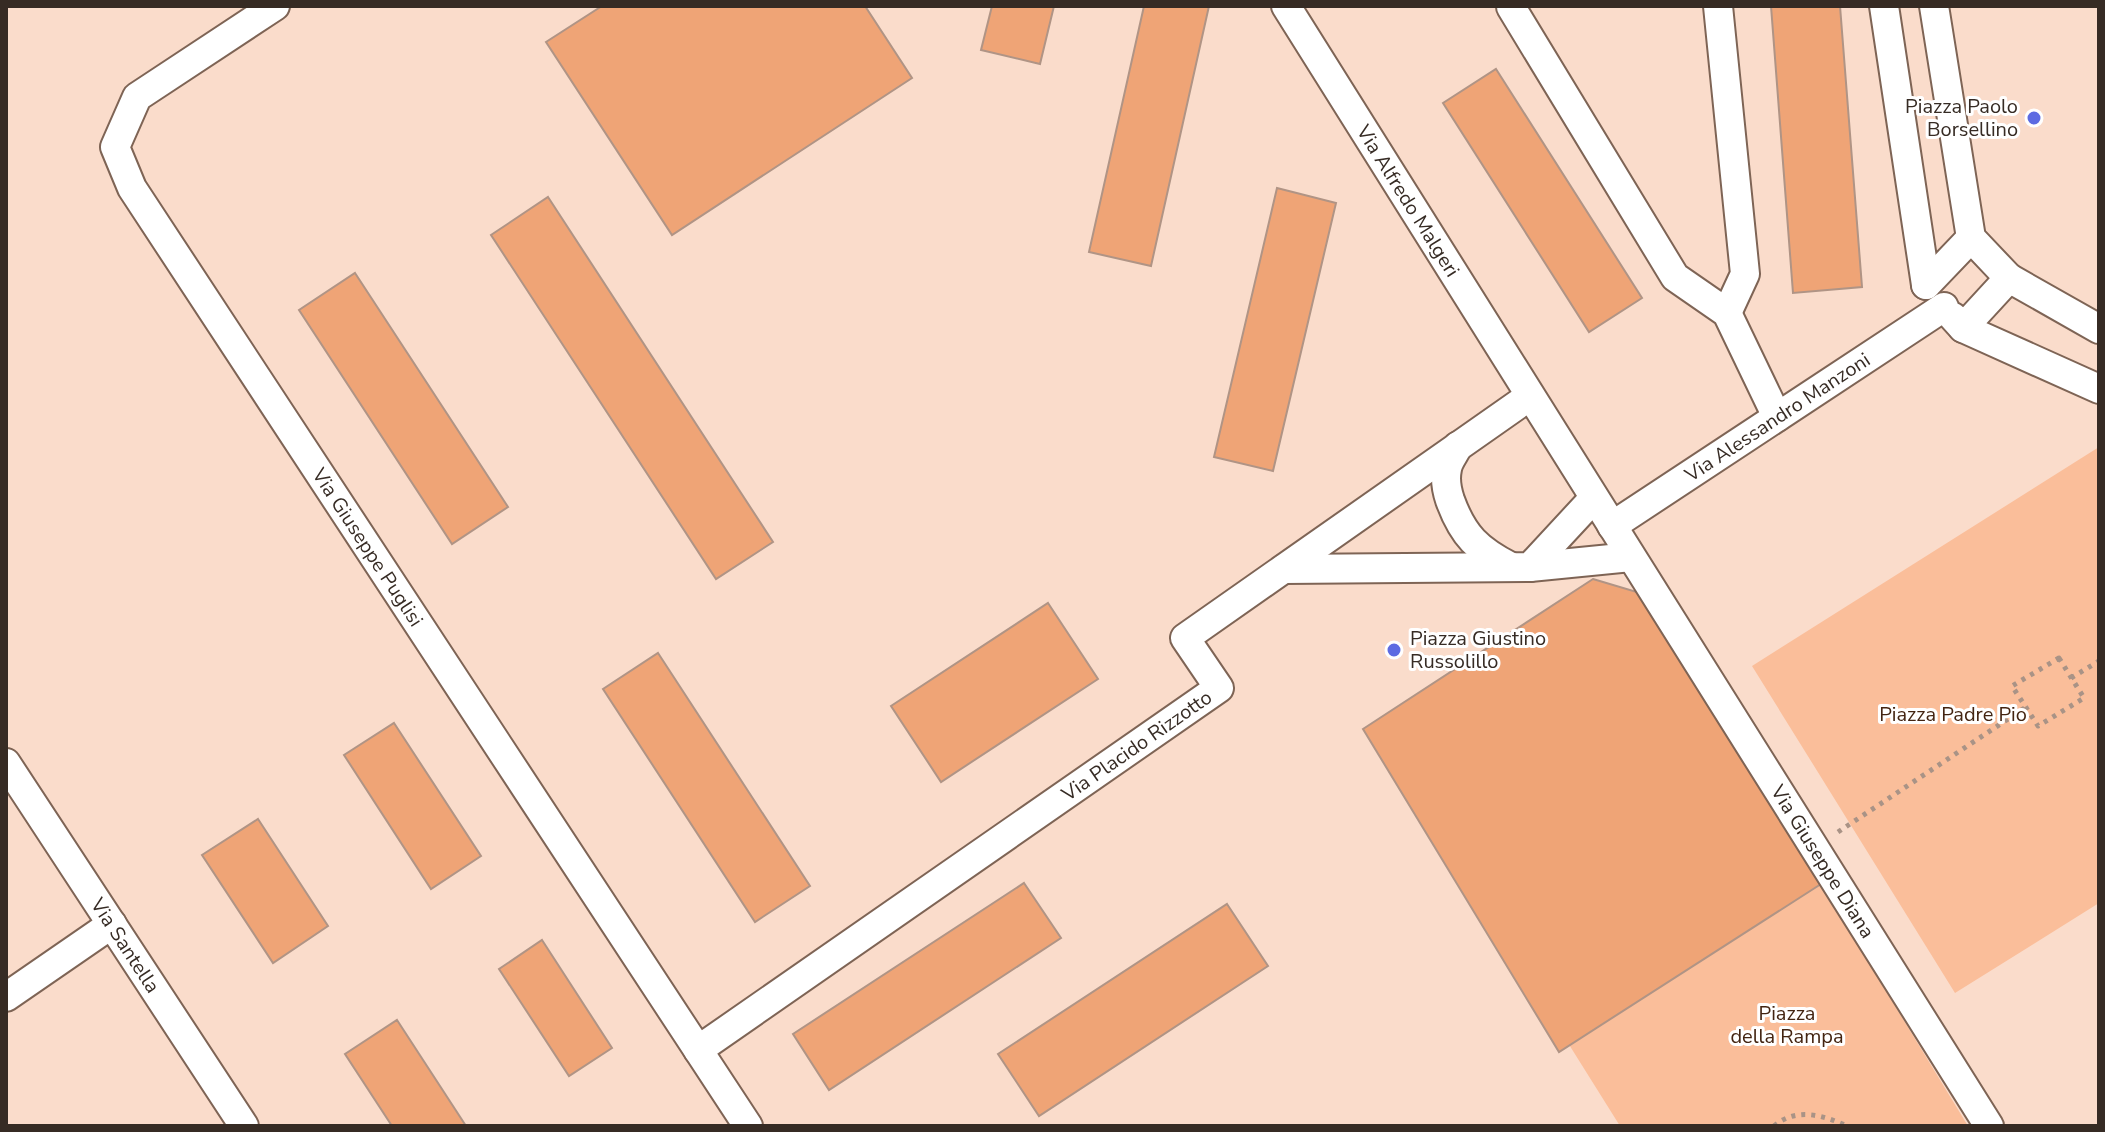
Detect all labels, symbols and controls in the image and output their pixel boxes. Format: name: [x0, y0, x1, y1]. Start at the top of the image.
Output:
place label: Piazza Paolo Borsellino: [1905, 93, 2018, 143]
marker: Piazza Paolo Borsellino: [2025, 109, 2043, 127]
street label: Via Alfredo Malgeri: [1350, 119, 1466, 282]
street label: Via Alessandro Manzoni: [1679, 346, 1875, 488]
street label: Via Giuseppe Puglisi: [305, 462, 430, 632]
place label: Piazza Giustino Russolillo: [1410, 625, 1546, 675]
marker: Piazza Giustino Russolillo: [1385, 641, 1403, 659]
street label: Via Placido Rizzotto: [1055, 684, 1217, 808]
park label: Piazza Padre Pio: [1879, 701, 2027, 728]
street label: Via Giuseppe Diana: [1764, 779, 1881, 943]
street label: Via Santella: [84, 892, 167, 998]
park label: Piazza della Rampa: [1730, 1000, 1844, 1050]

